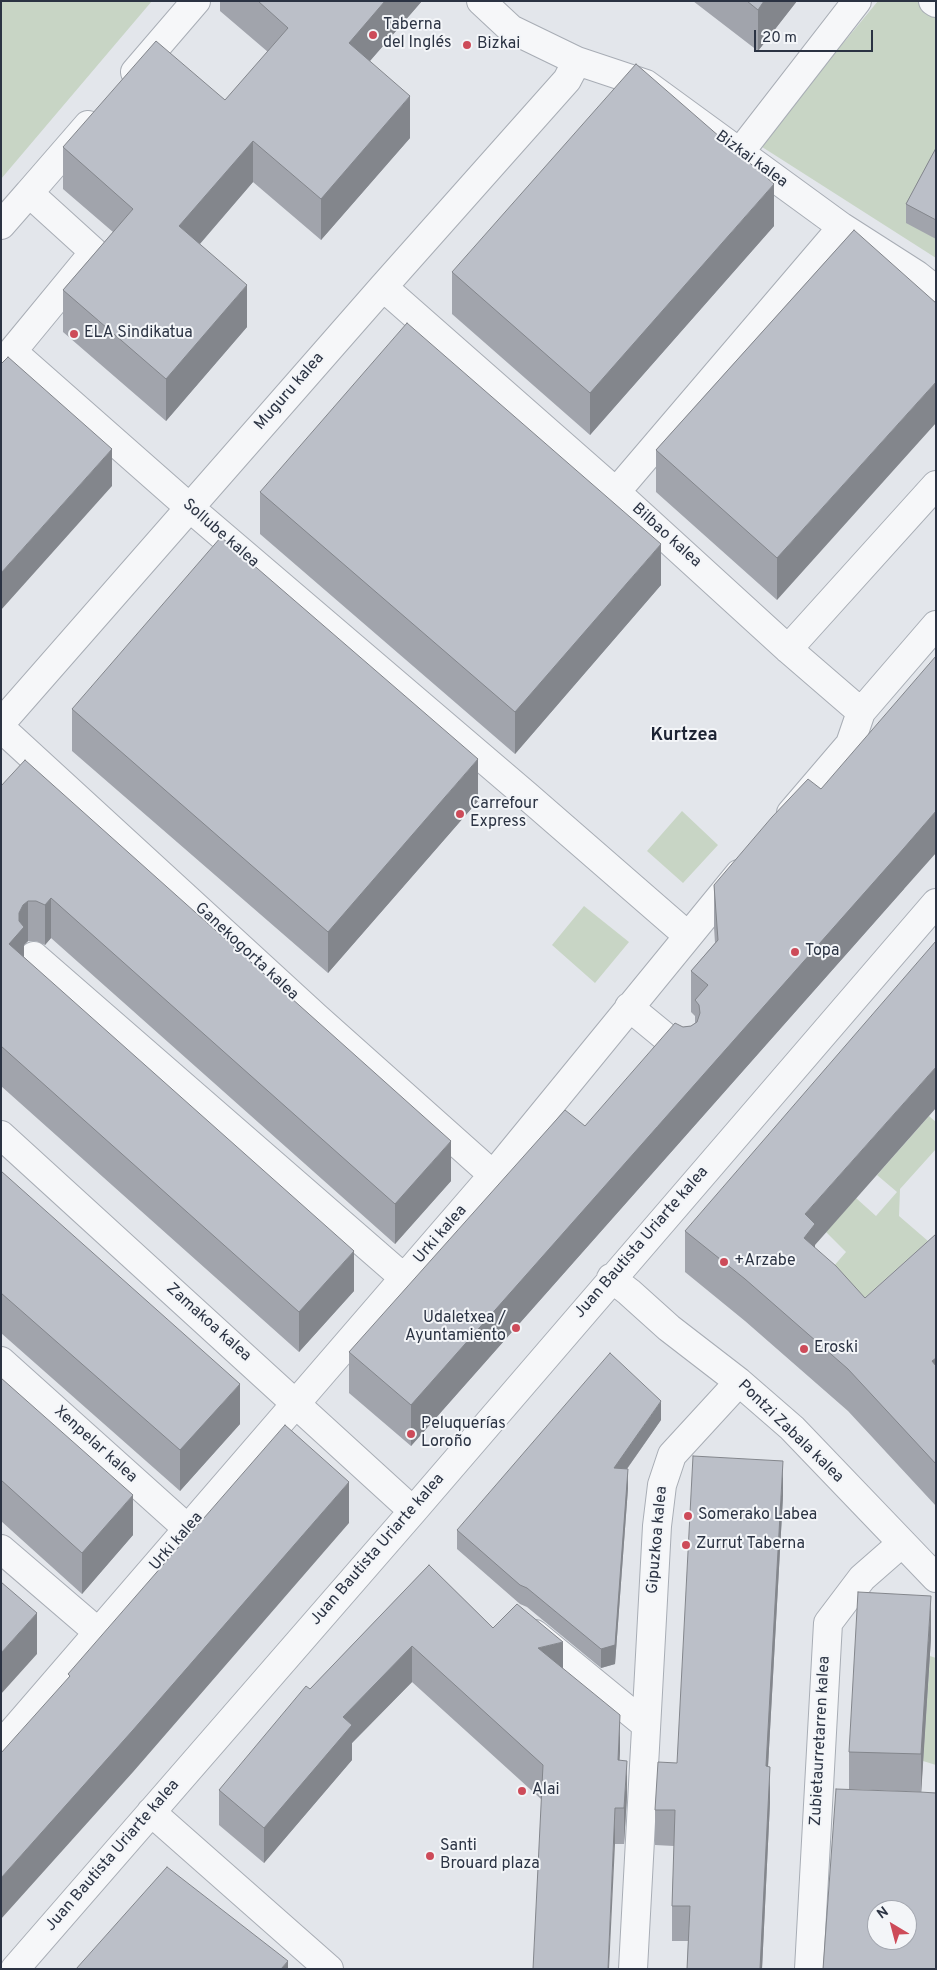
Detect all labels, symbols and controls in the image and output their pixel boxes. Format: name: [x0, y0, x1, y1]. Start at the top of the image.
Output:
place label: Taberna del Inglés: [383, 16, 452, 54]
scale bar: [757, 20, 876, 52]
marker: Taberna del Inglés: [367, 29, 379, 41]
text: 20 m: [762, 29, 797, 48]
place label: Bizkai: [477, 35, 520, 55]
marker: Bizkai: [461, 39, 473, 51]
street label: Bizkai kalea: [711, 127, 791, 193]
place label: ELA Sindikatua: [84, 324, 193, 344]
marker: ELA Sindikatua: [68, 328, 80, 340]
street label: Muguru kalea: [251, 349, 329, 435]
street label: Sollube kalea: [178, 496, 262, 572]
street label: Bilbao kalea: [627, 500, 705, 572]
district label: Kurtzea: [650, 725, 718, 747]
place label: Carrefour Express: [470, 795, 538, 833]
marker: Carrefour Express: [454, 808, 466, 820]
street label: Ganekogorta kalea: [190, 899, 302, 1005]
place label: Topa: [805, 942, 839, 962]
marker: Topa: [789, 946, 801, 958]
street label: Juan Bautista Uriarte kalea: [571, 1163, 713, 1323]
street label: Urki kalea: [410, 1202, 472, 1268]
place label: +Arzabe: [734, 1252, 796, 1272]
marker: +Arzabe: [718, 1256, 730, 1268]
street label: Zamakoa kalea: [161, 1280, 255, 1366]
place label: Udaletxea / Ayuntamiento: [405, 1309, 506, 1347]
marker: Udaletxea / Ayuntamiento: [510, 1322, 522, 1334]
place label: Eroski: [814, 1339, 858, 1359]
marker: Eroski: [798, 1343, 810, 1355]
street label: Pontzi Zabala kalea: [733, 1376, 847, 1488]
street label: Xenpelar kalea: [49, 1403, 141, 1487]
place label: Peluquerías Loroño: [421, 1415, 506, 1453]
marker: Peluquerías Loroño: [405, 1428, 417, 1440]
street label: Juan Bautista Uriarte kalea: [307, 1470, 449, 1630]
street label: Gipuzkoa kalea: [644, 1485, 672, 1595]
place label: Somerako Labea: [698, 1506, 817, 1526]
street label: Urki kalea: [146, 1509, 208, 1575]
marker: Somerako Labea: [682, 1510, 694, 1522]
place label: Zurrut Taberna: [696, 1535, 805, 1555]
marker: Zurrut Taberna: [680, 1539, 692, 1551]
street label: Zubietaurretarren kalea: [807, 1655, 835, 1827]
street label: Juan Bautista Uriarte kalea: [42, 1776, 184, 1936]
place label: Alai: [532, 1781, 560, 1801]
marker: Alai: [516, 1785, 528, 1797]
place label: Santi Brouard plaza: [440, 1837, 540, 1875]
marker: Santi Brouard plaza: [424, 1850, 436, 1862]
north arrow: [867, 1900, 917, 1950]
text: N: [874, 1904, 892, 1923]

